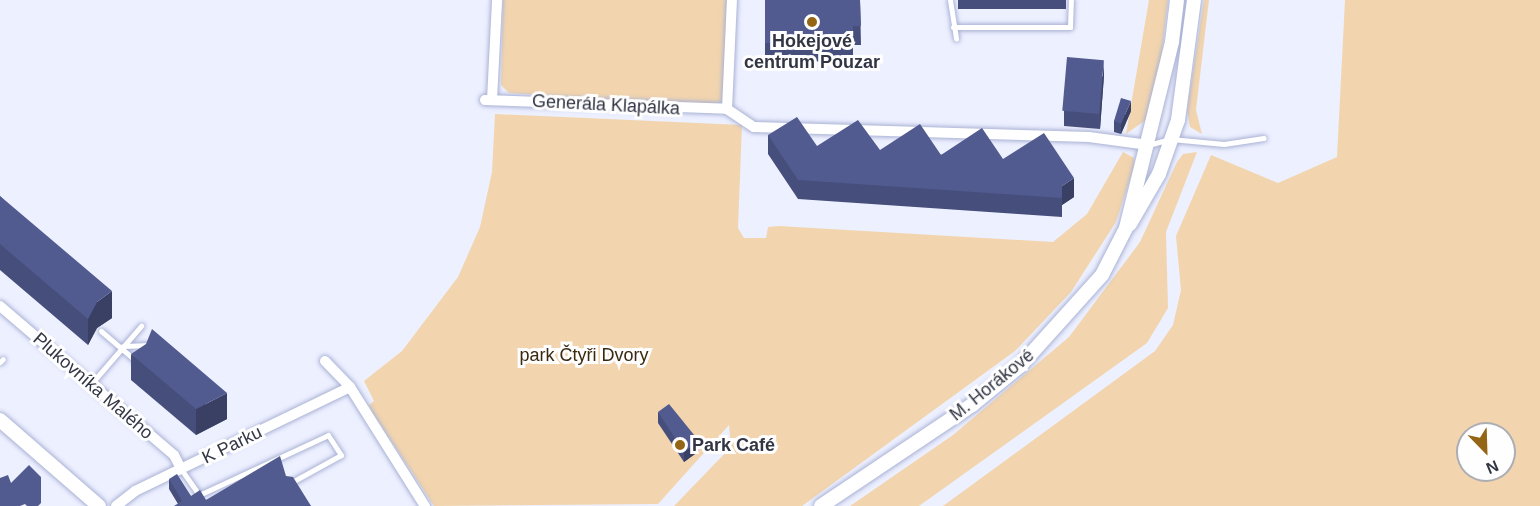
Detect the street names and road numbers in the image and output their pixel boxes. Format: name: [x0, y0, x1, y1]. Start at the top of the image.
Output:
street label: Generála Klapálka: [531, 90, 681, 120]
street label: Plukovníka Malého: [29, 328, 157, 444]
street label: M. Horákové: [946, 345, 1038, 425]
street label: K Parku: [198, 421, 266, 469]

